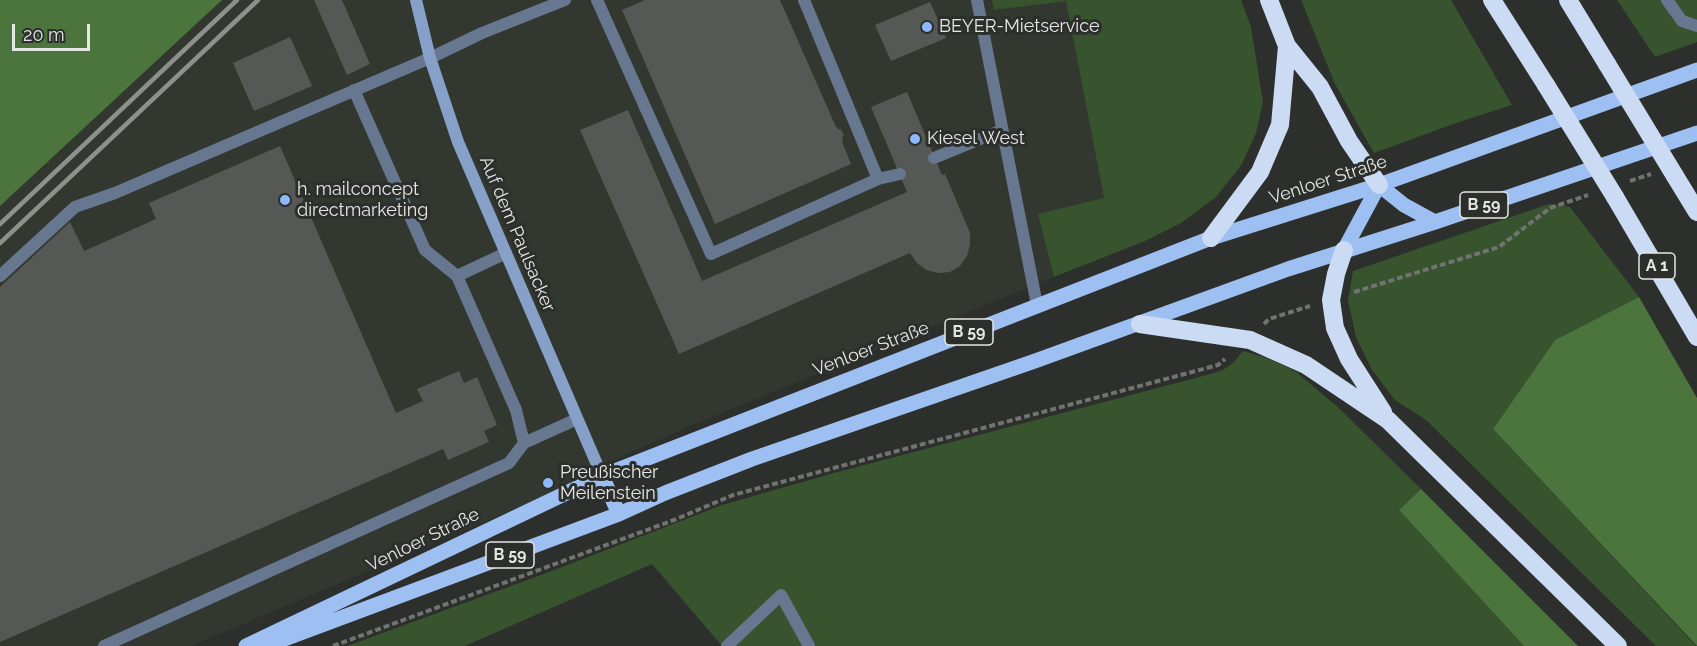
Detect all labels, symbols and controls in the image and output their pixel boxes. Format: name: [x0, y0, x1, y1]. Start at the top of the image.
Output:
scale bar: [15, 12, 93, 50]
place label: BEYER-Mietservice: [939, 16, 1100, 38]
marker: BEYER-Mietservice: [920, 20, 934, 34]
text: 20 m: [23, 24, 65, 45]
place label: Kiesel West: [927, 128, 1025, 150]
marker: Kiesel West: [908, 132, 922, 146]
street label: Venloer Straße: [1266, 151, 1390, 209]
street label: Auf dem Paulsacker: [474, 153, 560, 315]
place label: h. mailconcept directmarketing: [297, 179, 428, 222]
road number: B 59: [1460, 192, 1508, 218]
marker: h. mailconcept directmarketing: [278, 193, 292, 207]
road number: A 1: [1639, 253, 1675, 279]
street label: Venloer Straße: [810, 317, 932, 381]
road number: B 59: [945, 319, 993, 345]
place label: Preußischer Meilenstein: [560, 462, 658, 504]
marker: Preußischer Meilenstein: [541, 476, 555, 490]
street label: Venloer Straße: [363, 503, 483, 577]
road number: B 59: [486, 542, 534, 568]

